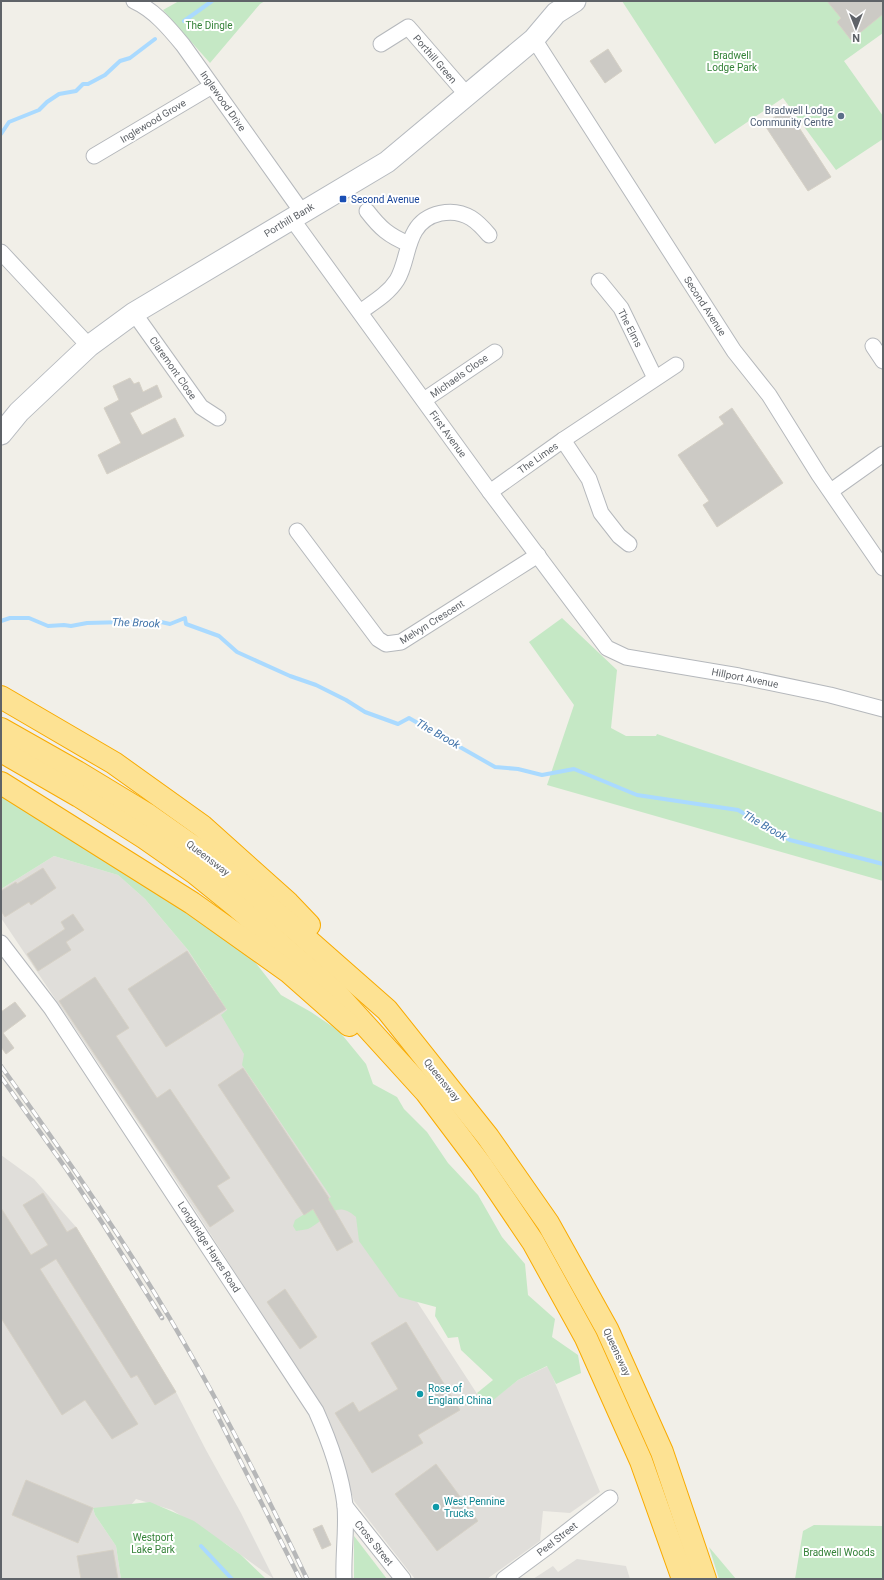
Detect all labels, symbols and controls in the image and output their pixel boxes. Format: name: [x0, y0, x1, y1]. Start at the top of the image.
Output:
north arrow: [836, 8, 876, 48]
park label: The Dingle: [185, 20, 233, 31]
text: N: [852, 31, 860, 44]
street label: Porthill Green: [411, 33, 459, 85]
park label: Bradwell Lodge Park: [707, 50, 758, 73]
street label: Inglewood Drive: [198, 69, 248, 133]
street label: Inglewood Grove: [118, 97, 188, 145]
place label: Bradwell Lodge Community Centre: [750, 105, 833, 128]
marker: Bradwell Lodge Community Centre: [836, 111, 846, 121]
marker: Second Avenue: [338, 194, 348, 204]
place label: Second Avenue: [351, 194, 420, 205]
street label: Porthill Bank: [262, 200, 317, 239]
street label: Second Avenue: [682, 274, 728, 338]
street label: The Elms: [616, 307, 644, 349]
street label: Claremont Close: [147, 335, 199, 401]
street label: Michaels Close: [428, 352, 490, 400]
street label: First Avenue: [427, 409, 469, 459]
street label: The Limes: [516, 440, 560, 476]
street label: Melvyn Crescent: [398, 598, 466, 646]
water label: The Brook: [112, 616, 161, 630]
street label: Hillport Avenue: [711, 666, 779, 690]
water label: The Brook: [414, 716, 463, 752]
water label: The Brook: [741, 808, 790, 844]
street label: Queensway: [184, 838, 232, 878]
street label: Queensway: [422, 1057, 463, 1104]
street label: Longbridge Hayes Road: [176, 1200, 242, 1294]
street label: Queensway: [601, 1326, 633, 1378]
place label: Rose of England China: [428, 1383, 492, 1406]
marker: Rose of England China: [415, 1389, 425, 1399]
place label: West Pennine Trucks: [444, 1496, 505, 1519]
marker: West Pennine Trucks: [431, 1502, 441, 1512]
street label: Cross Street: [353, 1518, 395, 1568]
street label: Peel Street: [535, 1520, 579, 1558]
park label: Westport Lake Park: [131, 1532, 176, 1555]
park label: Bradwell Woods: [803, 1547, 875, 1558]

